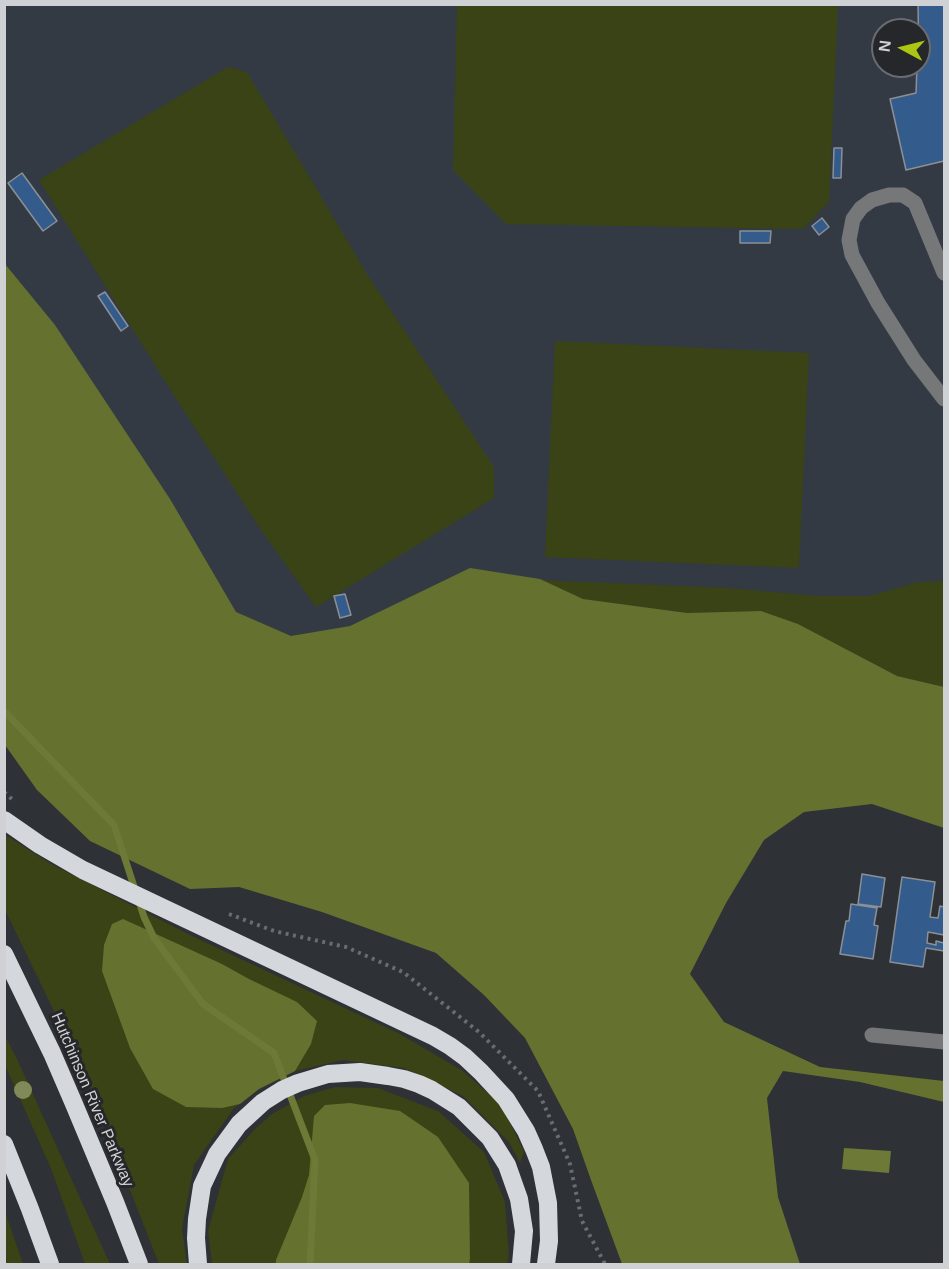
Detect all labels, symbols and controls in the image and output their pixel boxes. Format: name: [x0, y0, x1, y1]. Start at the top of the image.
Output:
north arrow: [871, 18, 931, 78]
text: N: [875, 39, 894, 53]
street label: Hutchinson River Parkway: [47, 1010, 137, 1190]

